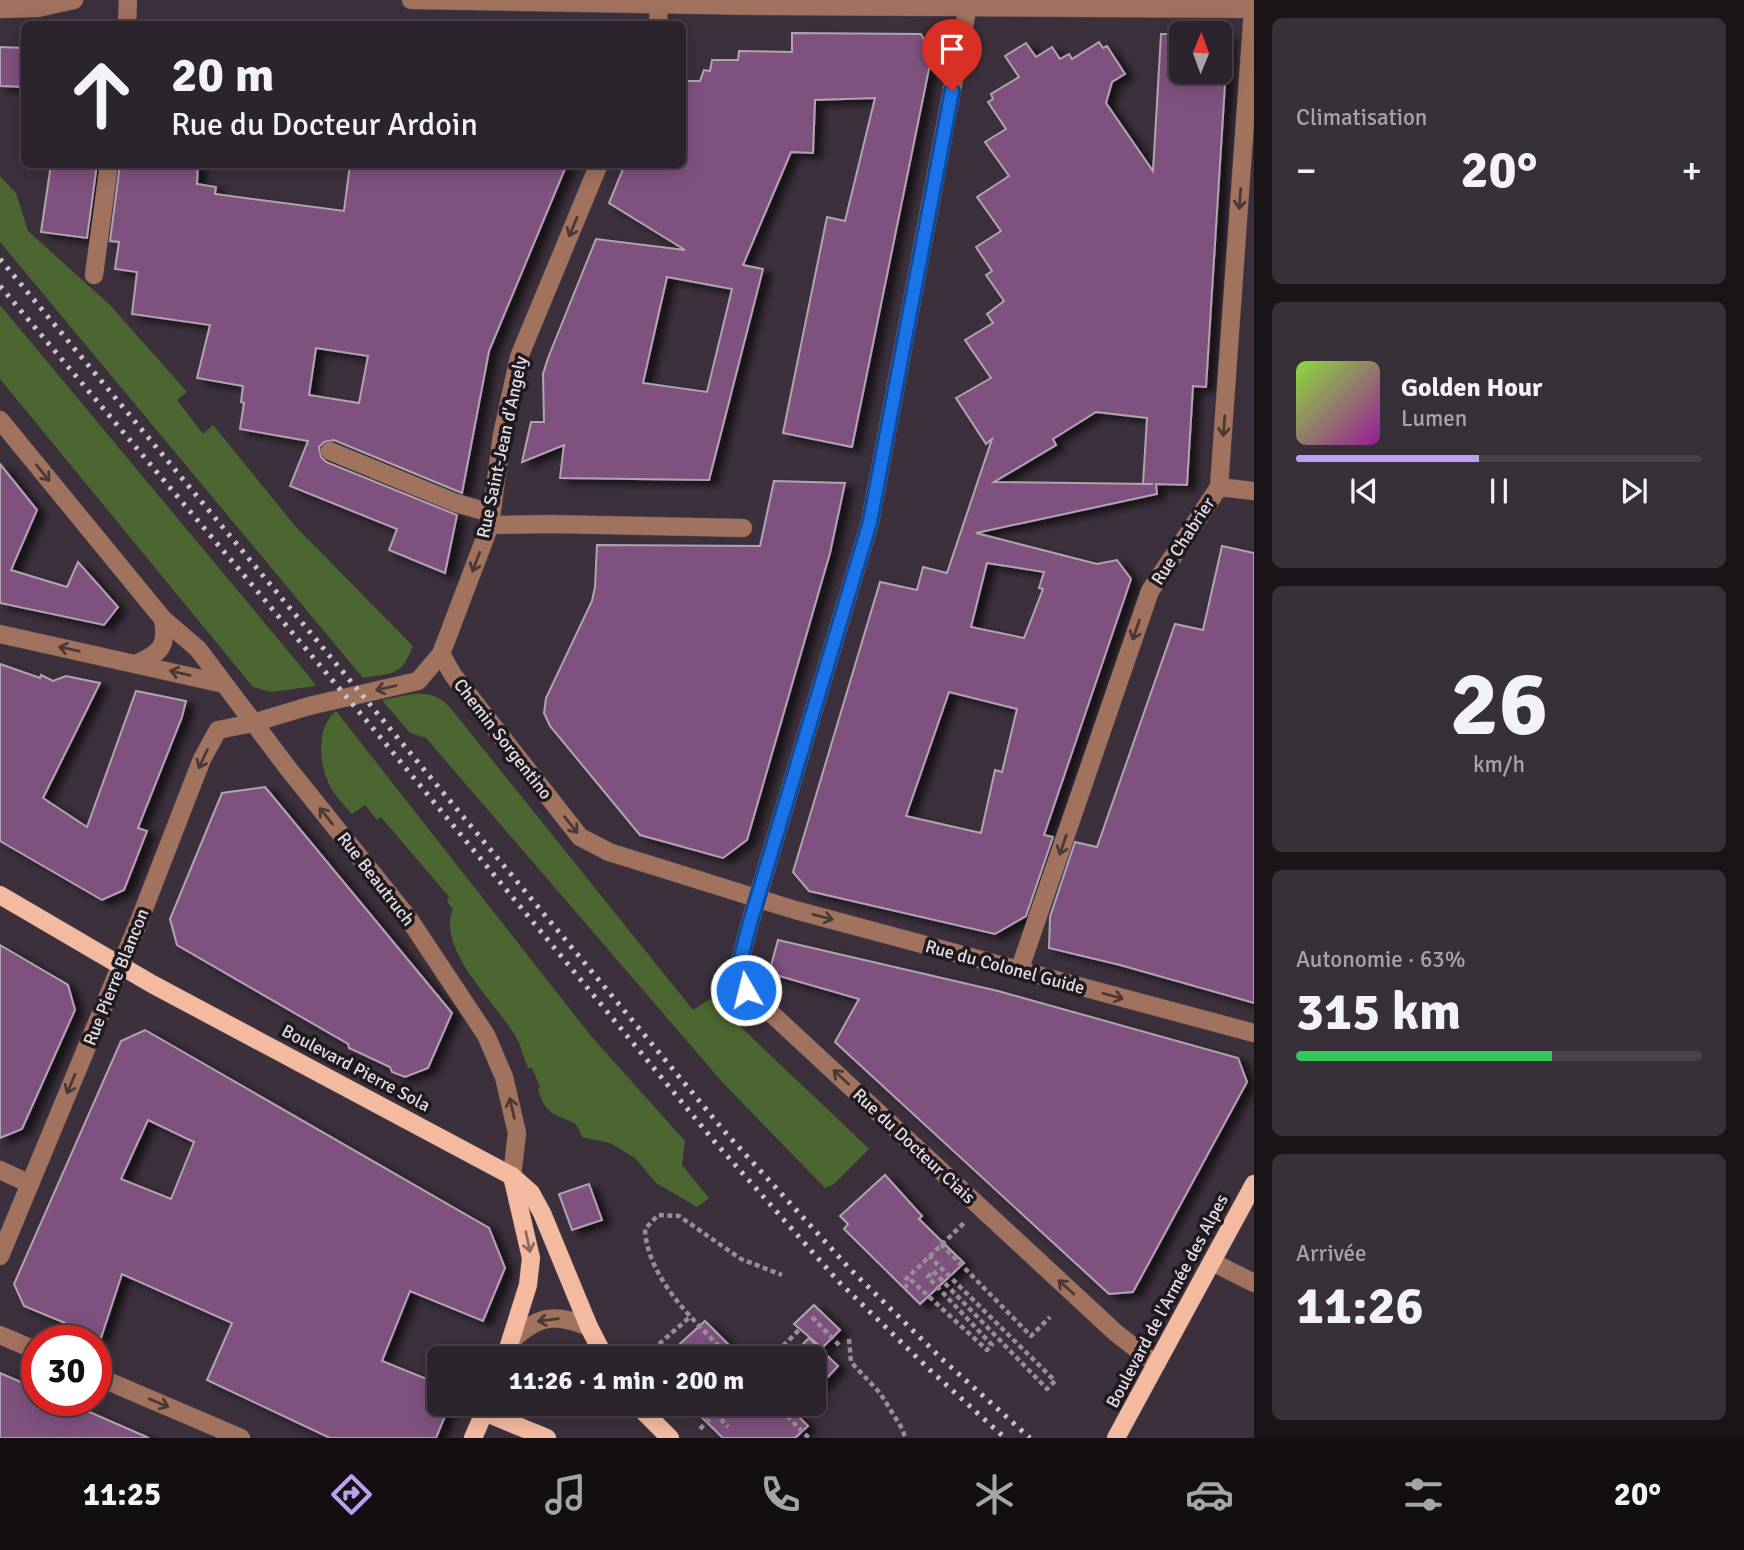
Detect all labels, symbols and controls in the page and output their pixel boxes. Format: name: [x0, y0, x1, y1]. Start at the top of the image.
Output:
pin: [922, 19, 982, 91]
north arrow: [1169, 21, 1232, 84]
map controls: [1169, 21, 1232, 84]
icon: arrive: [933, 30, 971, 68]
text: 20 m: [171, 45, 274, 105]
icon: ahead: [56, 49, 147, 140]
text: Climatisation: [1296, 103, 1427, 132]
text: Rue du Docteur Ardoin: [171, 105, 478, 144]
text: 20°: [1461, 138, 1537, 202]
text: −: [1296, 147, 1317, 194]
text: +: [1681, 147, 1702, 194]
one-way arrow: [1233, 187, 1246, 210]
one-way arrow: [566, 216, 579, 238]
street label: Rue Saint-Jean d'Angely: [472, 354, 532, 540]
text: Golden Hour: [1401, 372, 1542, 404]
text: Lumen: [1401, 404, 1467, 433]
one-way arrow: [1217, 414, 1230, 437]
one-way arrow: [35, 463, 51, 481]
icon: previous: [1345, 472, 1383, 510]
icon: pause: [1480, 472, 1518, 510]
icon: next: [1615, 472, 1653, 510]
street label: Rue Chabrier: [1147, 493, 1220, 589]
one-way arrow: [469, 550, 481, 572]
one-way arrow: [1129, 619, 1141, 641]
one-way arrow: [58, 642, 81, 656]
text: 26: [1450, 648, 1548, 761]
one-way arrow: [169, 666, 192, 679]
street label: Chemin Sorgentino: [449, 674, 557, 804]
one-way arrow: [375, 682, 397, 695]
one-way arrow: [196, 748, 209, 769]
text: km/h: [1473, 750, 1525, 779]
one-way arrow: [318, 807, 333, 825]
one-way arrow: [563, 815, 578, 834]
street label: Rue Beautruch: [333, 828, 419, 930]
one-way arrow: [1056, 834, 1068, 856]
street label: Rue Pierre Blancon: [78, 905, 154, 1049]
one-way arrow: [811, 911, 834, 924]
street label: Rue du Colonel Guide: [923, 935, 1087, 999]
text: Autonomie · 63%: [1296, 945, 1466, 974]
position arrow: [709, 953, 783, 1027]
text: 315 km: [1296, 980, 1461, 1044]
one-way arrow: [1102, 990, 1124, 1003]
street label: Boulevard Pierre Sola: [278, 1020, 434, 1116]
one-way arrow: [833, 1069, 850, 1086]
one-way arrow: [64, 1072, 77, 1094]
street label: Rue du Docteur Ciais: [848, 1084, 980, 1208]
one-way arrow: [505, 1097, 519, 1120]
street label: Boulevard de l'Armée des Alpes: [1101, 1190, 1233, 1412]
one-way arrow: [521, 1230, 535, 1253]
text: Arrivée: [1296, 1239, 1367, 1268]
text: 11:26: [1296, 1274, 1424, 1338]
one-way arrow: [1057, 1279, 1075, 1295]
one-way arrow: [537, 1314, 560, 1327]
speed limit sign: 30: [21, 1325, 112, 1416]
text: 11:26 · 1 min · 200 m: [509, 1365, 744, 1397]
one-way arrow: [148, 1397, 169, 1410]
icon: directions: [327, 1470, 376, 1519]
icon: music: [541, 1470, 590, 1519]
icon: phone: [756, 1470, 805, 1519]
icon: climate: [970, 1470, 1019, 1519]
icon: car: [1185, 1470, 1234, 1519]
icon: filters: [1399, 1470, 1448, 1519]
text: 11:25: [83, 1475, 161, 1514]
text: 20°: [1614, 1475, 1661, 1514]

